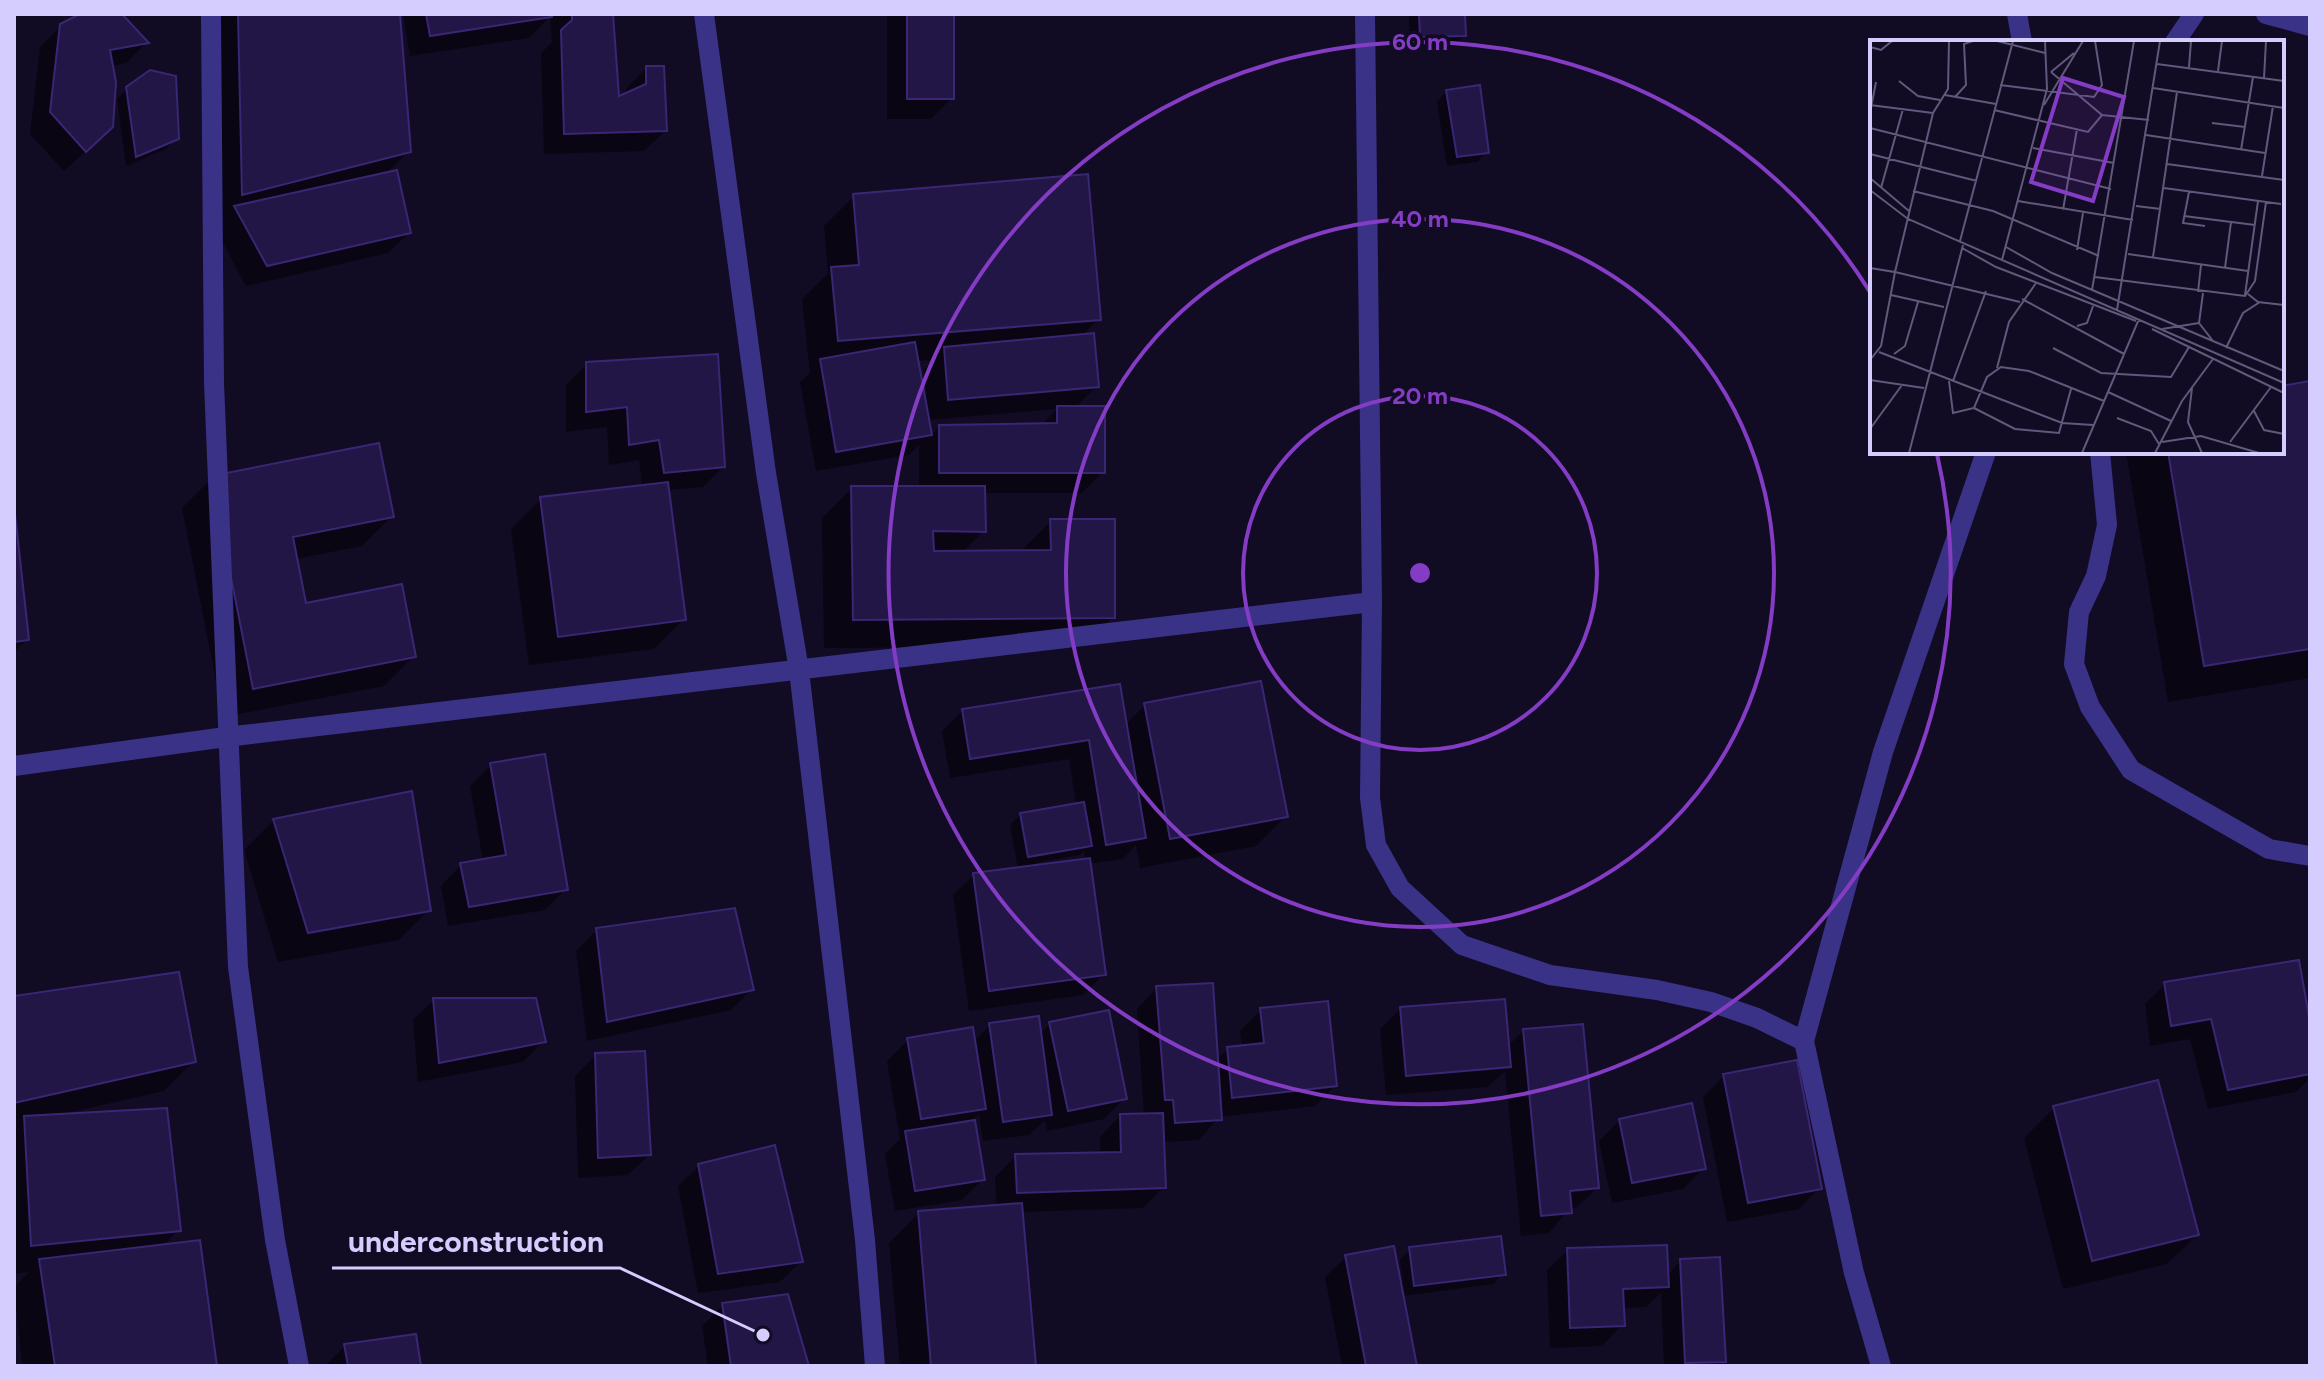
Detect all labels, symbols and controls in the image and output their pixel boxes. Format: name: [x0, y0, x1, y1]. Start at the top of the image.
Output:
text: 60 m: [1392, 27, 1448, 56]
inset map: [1870, 40, 2284, 454]
text: 40 m: [1391, 204, 1449, 233]
text: 20 m: [1392, 381, 1448, 410]
centre of rings: [1406, 559, 1434, 587]
callout: underconstruction: [332, 1214, 620, 1268]
text: underconstruction: [348, 1223, 604, 1260]

